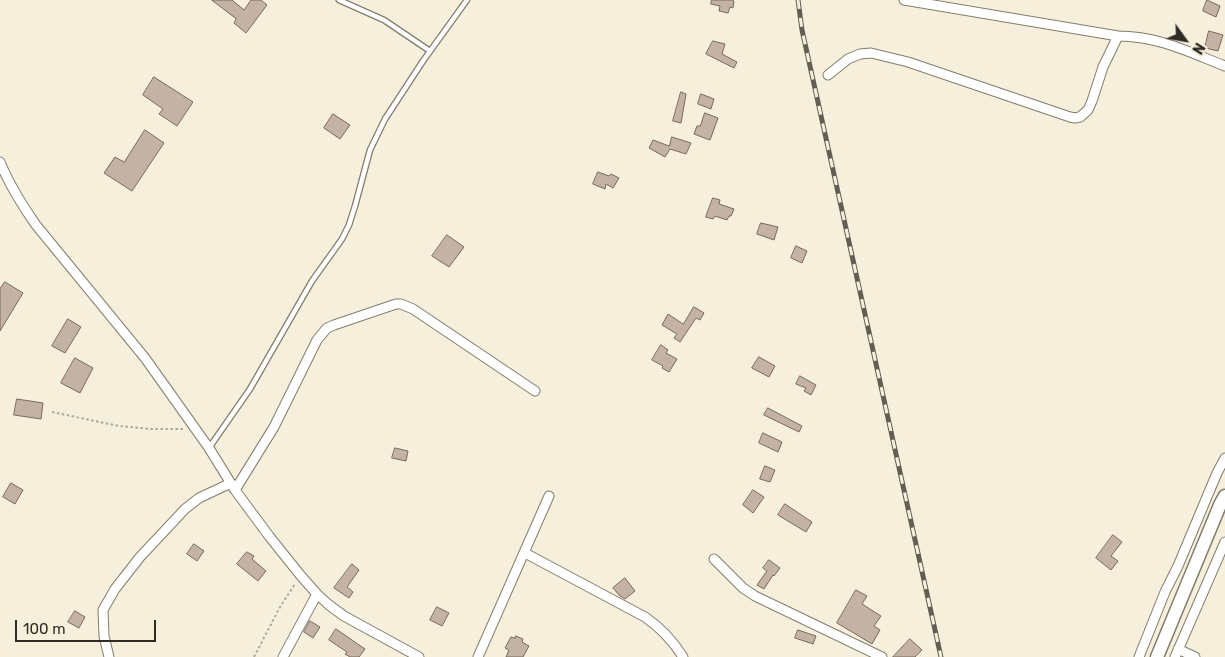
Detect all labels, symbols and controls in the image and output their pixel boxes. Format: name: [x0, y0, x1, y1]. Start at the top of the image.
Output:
north arrow: [1160, 15, 1210, 65]
text: N: [1188, 39, 1208, 57]
scale bar: [18, 610, 159, 642]
text: 100 m: [23, 620, 65, 638]

